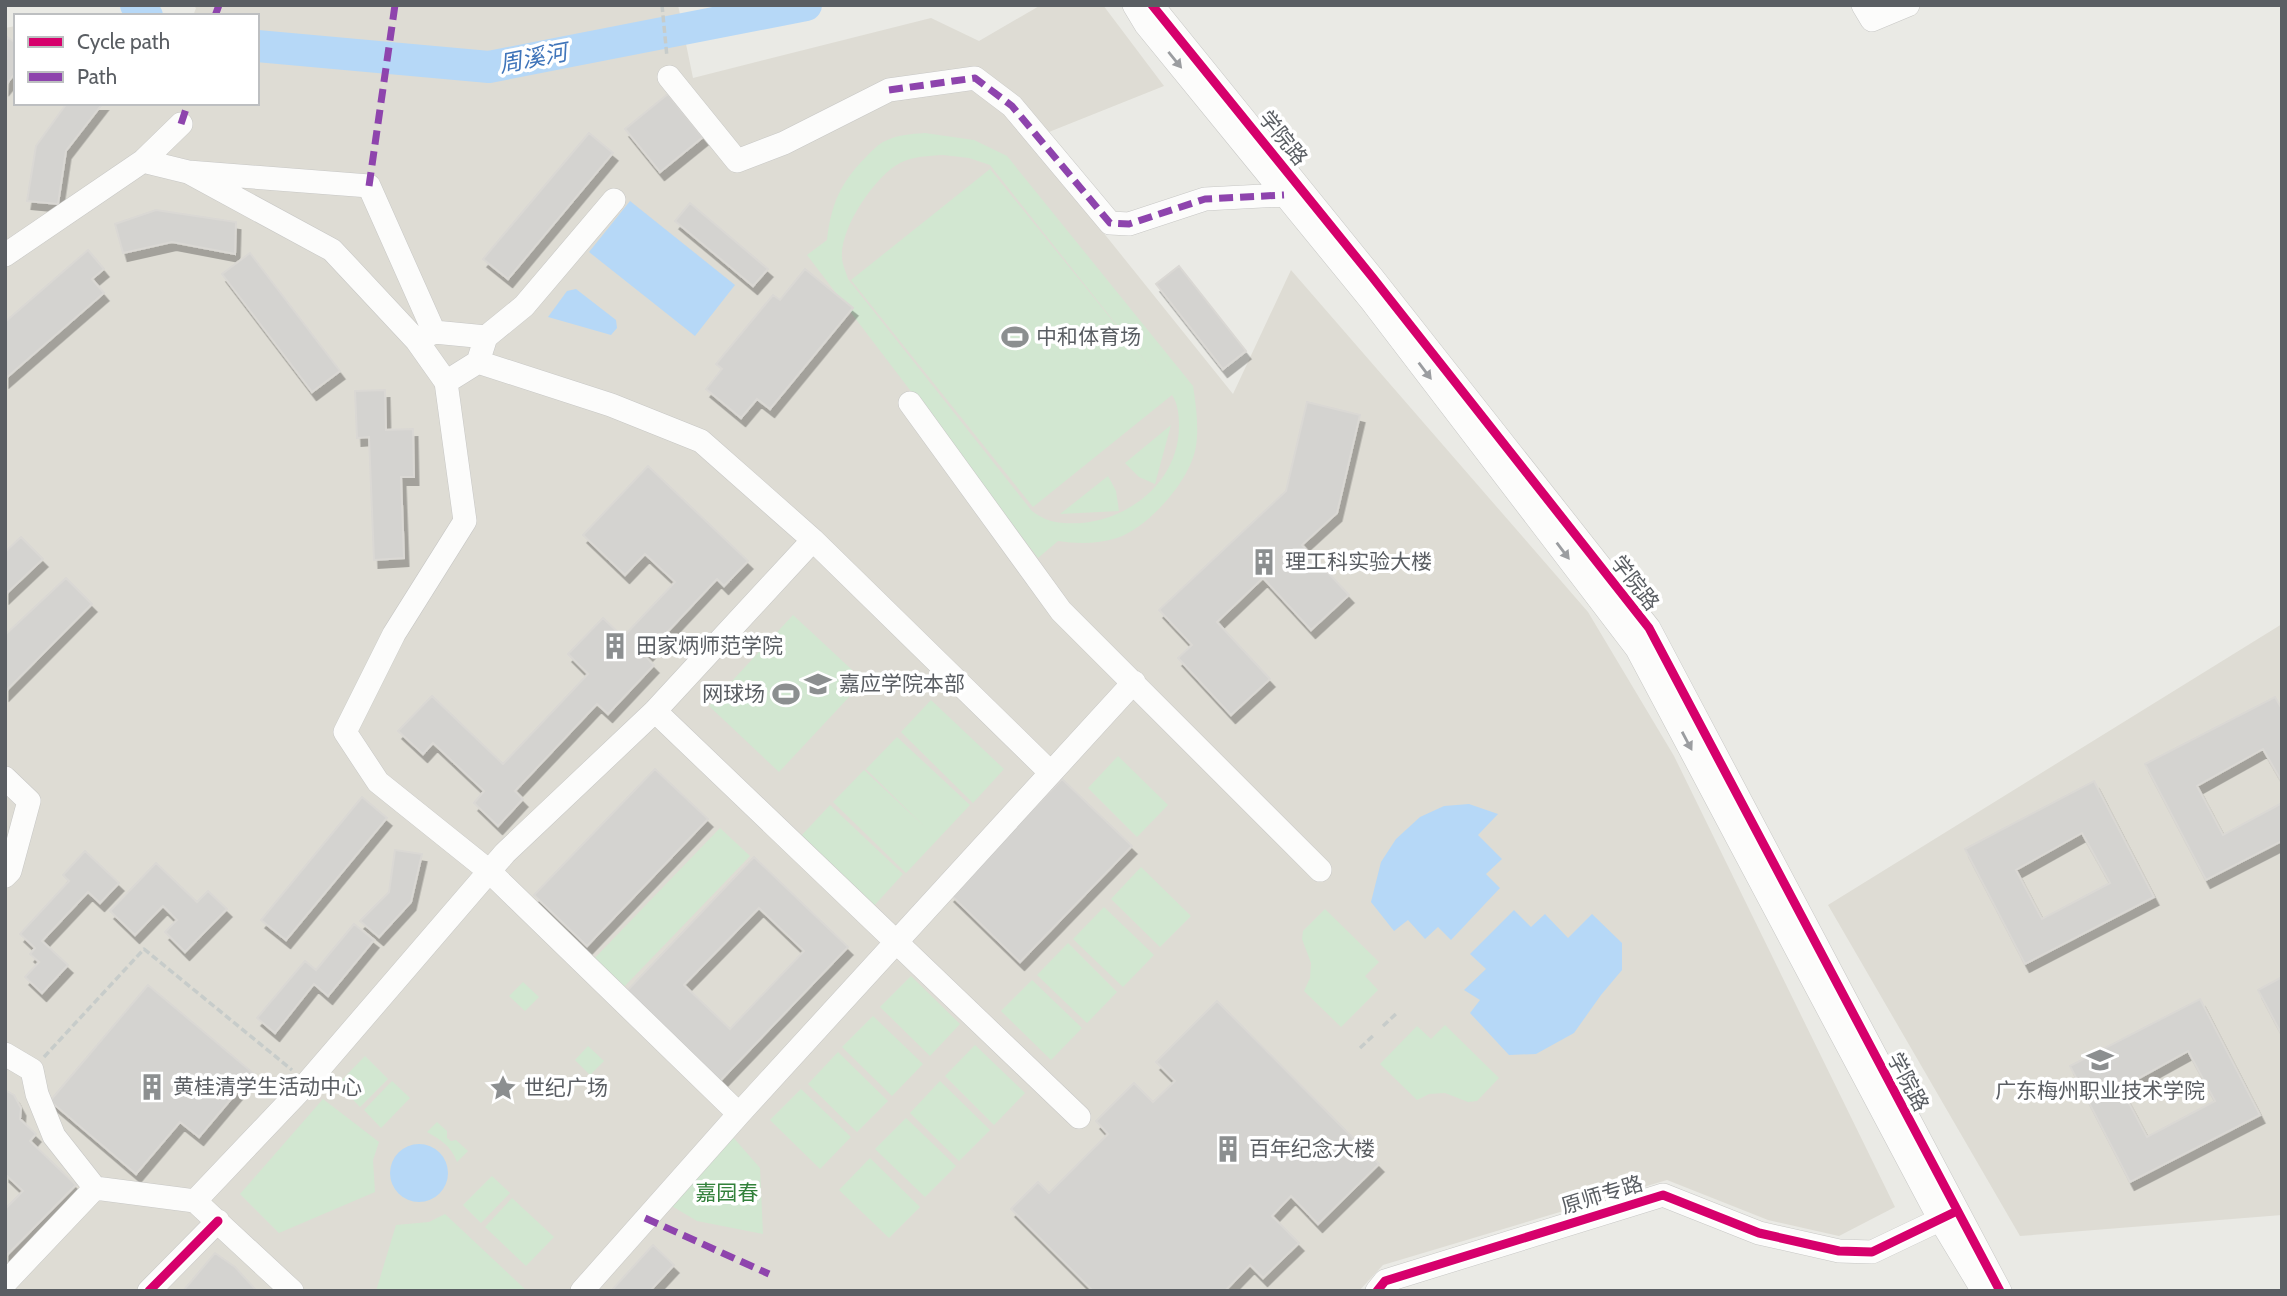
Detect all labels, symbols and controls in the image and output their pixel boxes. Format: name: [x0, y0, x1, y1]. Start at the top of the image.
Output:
legend: [14, 14, 259, 105]
text: Cycle path: [77, 29, 170, 54]
water label: 周溪河: [496, 37, 573, 78]
one-way arrow: [1167, 50, 1182, 68]
text: Path: [77, 64, 117, 89]
street label: 学院路: [1254, 105, 1313, 170]
sports icon: 中和体育场: [1000, 322, 1030, 352]
place label: 中和体育场: [1036, 324, 1141, 349]
one-way arrow: [1417, 362, 1431, 380]
one-way arrow: [1556, 542, 1570, 561]
building icon: 理工科实验大楼: [1249, 547, 1279, 577]
place label: 理工科实验大楼: [1285, 549, 1432, 574]
street label: 学院路: [1606, 550, 1665, 615]
building icon: 田家炳师范学院: [600, 631, 630, 661]
place label: 田家炳师范学院: [636, 633, 783, 658]
school or university icon: 嘉应学院本部: [803, 669, 833, 699]
place label: 嘉应学院本部: [839, 671, 965, 696]
sports icon: 网球场: [771, 679, 801, 709]
place label: 网球场: [702, 681, 765, 706]
one-way arrow: [1680, 732, 1692, 752]
school or university icon: 广东梅州职业技术学院: [2085, 1045, 2115, 1075]
street label: 学院路: [1883, 1048, 1934, 1115]
building icon: 黄桂清学生活动中心: [137, 1072, 167, 1102]
place icon: 世纪广场: [488, 1073, 518, 1103]
place label: 黄桂清学生活动中心: [173, 1074, 362, 1099]
place label: 世纪广场: [524, 1075, 608, 1100]
place label: 广东梅州职业技术学院: [1995, 1078, 2205, 1103]
building icon: 百年纪念大楼: [1213, 1134, 1243, 1164]
place label: 百年纪念大楼: [1249, 1136, 1375, 1161]
street label: 原师专路: [1558, 1170, 1646, 1219]
park label: 嘉园春: [696, 1180, 759, 1205]

